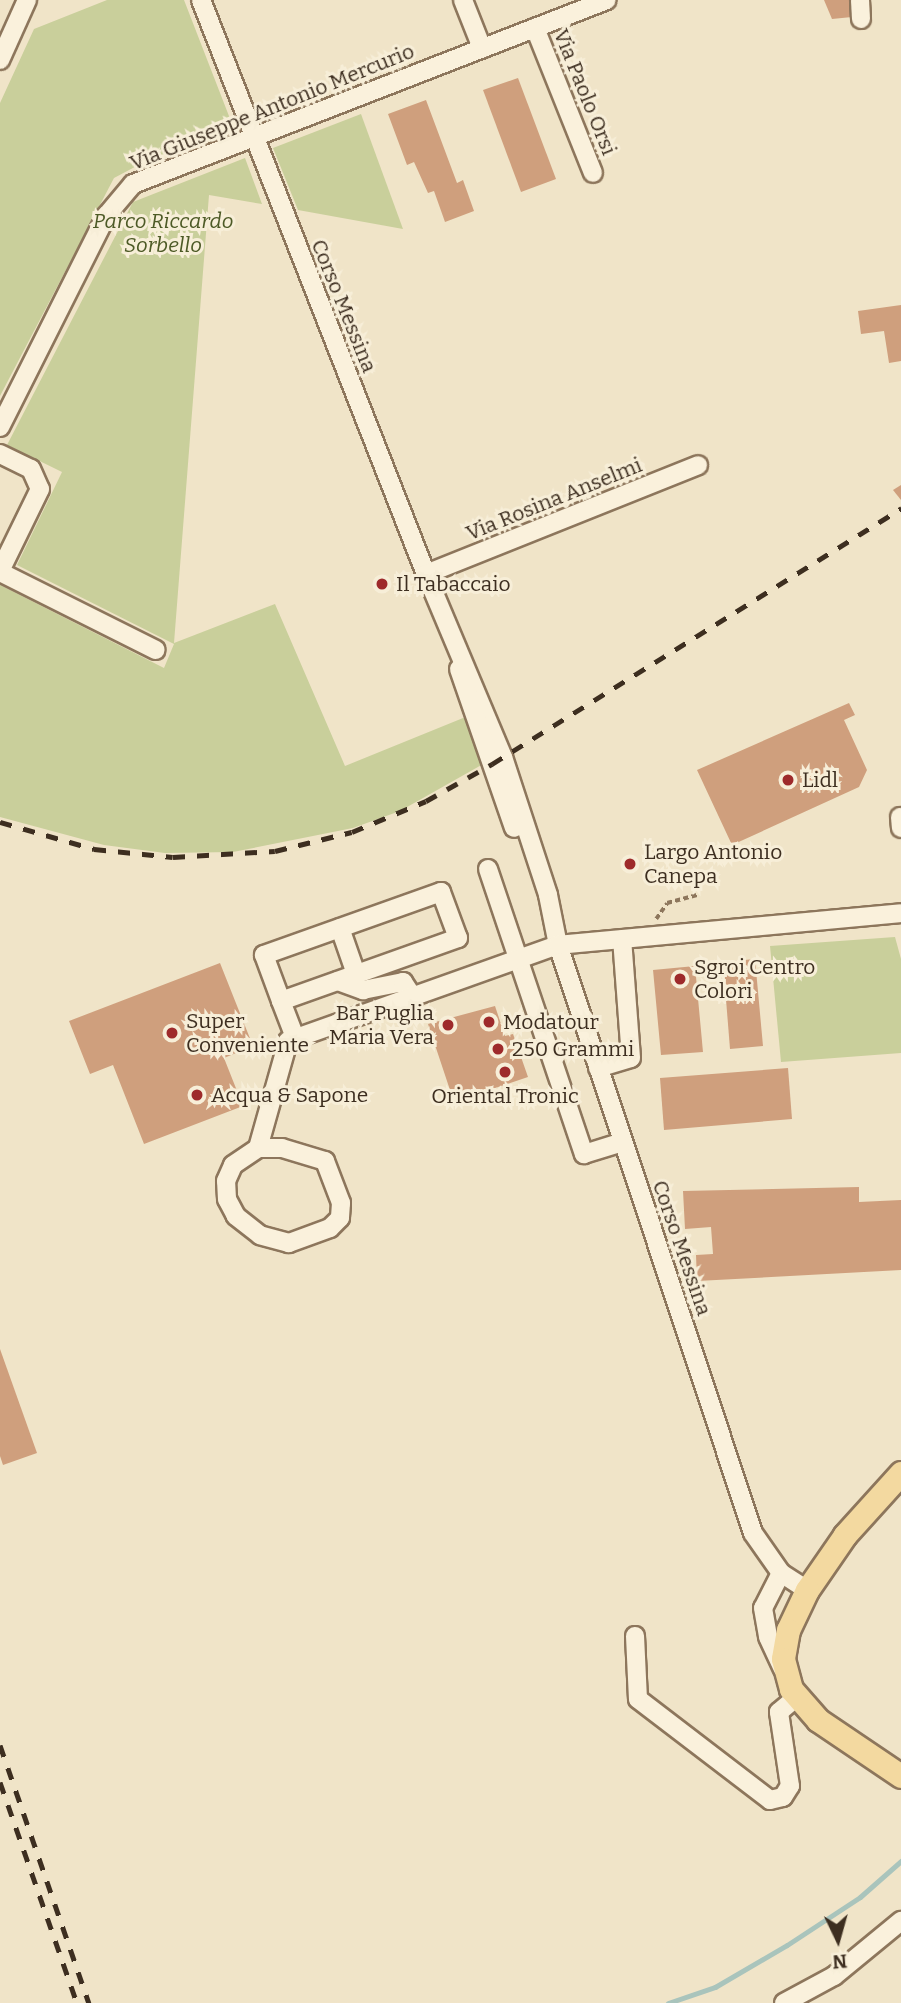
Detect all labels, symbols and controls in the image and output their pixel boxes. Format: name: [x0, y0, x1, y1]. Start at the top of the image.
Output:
street label: Via Paolo Orsi: [548, 25, 622, 159]
street label: Via Giuseppe Antonio Mercurio: [126, 38, 418, 176]
park label: Parco Riccardo Sorbello: [93, 208, 233, 258]
street label: Corso Messina: [306, 236, 382, 376]
street label: Via Rosina Anselmi: [462, 452, 646, 546]
place label: Il Tabaccaio: [396, 571, 510, 597]
marker: Il Tabaccaio: [374, 576, 390, 592]
place label: Lidl: [802, 767, 838, 793]
marker: Lidl: [780, 772, 796, 788]
place label: Largo Antonio Canepa: [644, 839, 782, 889]
marker: Largo Antonio Canepa: [622, 856, 638, 872]
place label: Sgroi Centro Colori: [694, 954, 815, 1004]
marker: Sgroi Centro Colori: [672, 971, 688, 987]
place label: Bar Puglia Maria Vera: [329, 1000, 434, 1050]
place label: Super Conveniente: [186, 1008, 309, 1058]
place label: Modatour: [503, 1009, 599, 1035]
marker: Modatour: [481, 1014, 497, 1030]
marker: Bar Puglia Maria Vera: [440, 1017, 456, 1033]
marker: Super Conveniente: [164, 1025, 180, 1041]
place label: 250 Grammi: [512, 1036, 634, 1062]
marker: 250 Grammi: [490, 1041, 506, 1057]
marker: Oriental Tronic: [497, 1064, 513, 1080]
place label: Acqua & Sapone: [211, 1082, 368, 1108]
place label: Oriental Tronic: [431, 1083, 579, 1109]
marker: Acqua & Sapone: [189, 1087, 205, 1103]
street label: Corso Messina: [647, 1177, 717, 1319]
north arrow: [803, 1905, 873, 1975]
text: N: [832, 1949, 848, 1974]

